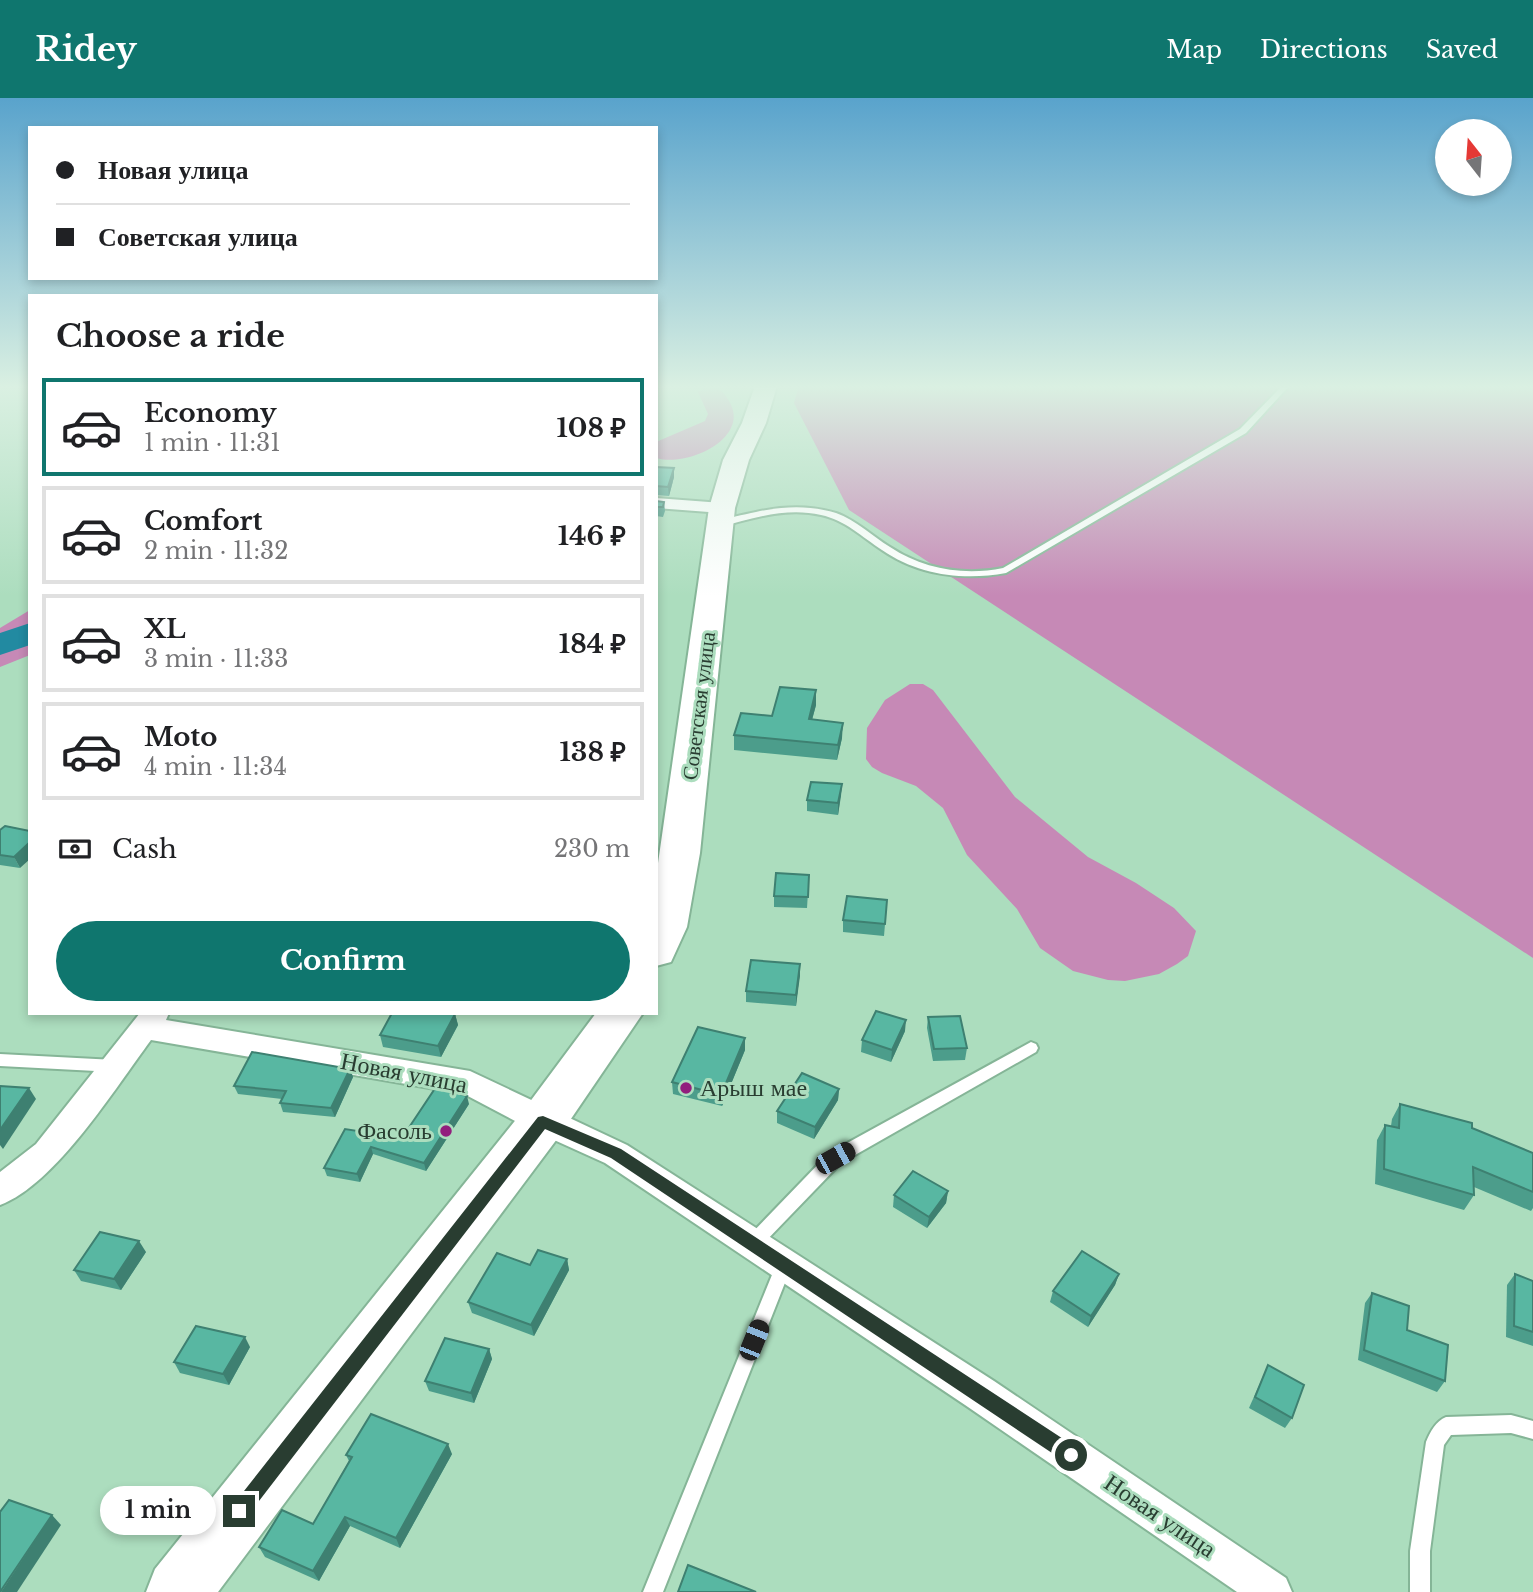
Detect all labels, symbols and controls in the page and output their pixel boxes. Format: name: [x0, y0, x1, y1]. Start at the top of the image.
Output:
text: Ridey: [35, 29, 137, 70]
text: Map: [1166, 35, 1222, 64]
text: Directions: [1260, 35, 1388, 64]
text: Saved: [1426, 35, 1498, 64]
north arrow: [1435, 119, 1512, 196]
map controls: [1435, 119, 1512, 196]
text: Новая улица: [98, 154, 249, 186]
text: Советская улица: [98, 221, 298, 253]
text: Choose a ride: [56, 316, 285, 356]
icon: car: [60, 396, 123, 459]
text: Economy: [144, 397, 277, 429]
text: 108 ₽: [556, 412, 626, 444]
text: 1 min · 11:31: [144, 429, 280, 457]
icon: car: [60, 504, 123, 567]
text: Comfort: [144, 505, 262, 537]
text: 146 ₽: [558, 520, 626, 552]
text: 2 min · 11:32: [144, 537, 288, 565]
icon: car: [60, 612, 123, 675]
text: XL: [144, 613, 186, 645]
text: 184 ₽: [559, 628, 626, 660]
street label: Советская улица: [677, 630, 721, 782]
text: 3 min · 11:33: [144, 645, 288, 673]
icon: car: [60, 720, 123, 783]
text: Moto: [144, 721, 217, 753]
text: 138 ₽: [560, 736, 626, 768]
text: 4 min · 11:34: [144, 753, 287, 781]
icon: cash: [56, 830, 94, 868]
text: Cash: [112, 833, 177, 865]
text: 230 m: [554, 835, 630, 863]
button: Confirm: [56, 921, 630, 1001]
street label: Новая улица: [338, 1046, 470, 1099]
place label: Арыш мае: [700, 1073, 807, 1102]
marker: Арыш мае: [678, 1080, 694, 1096]
place label: Фасоль: [357, 1116, 432, 1145]
marker: Фасоль: [438, 1123, 454, 1139]
car: [812, 1139, 859, 1177]
car: [737, 1317, 772, 1363]
route start: [1055, 1439, 1087, 1471]
street label: Новая улица: [1099, 1468, 1222, 1564]
callout: 1 min: [99, 1486, 215, 1536]
route end: [223, 1495, 255, 1527]
text: 1 min: [125, 1496, 191, 1524]

